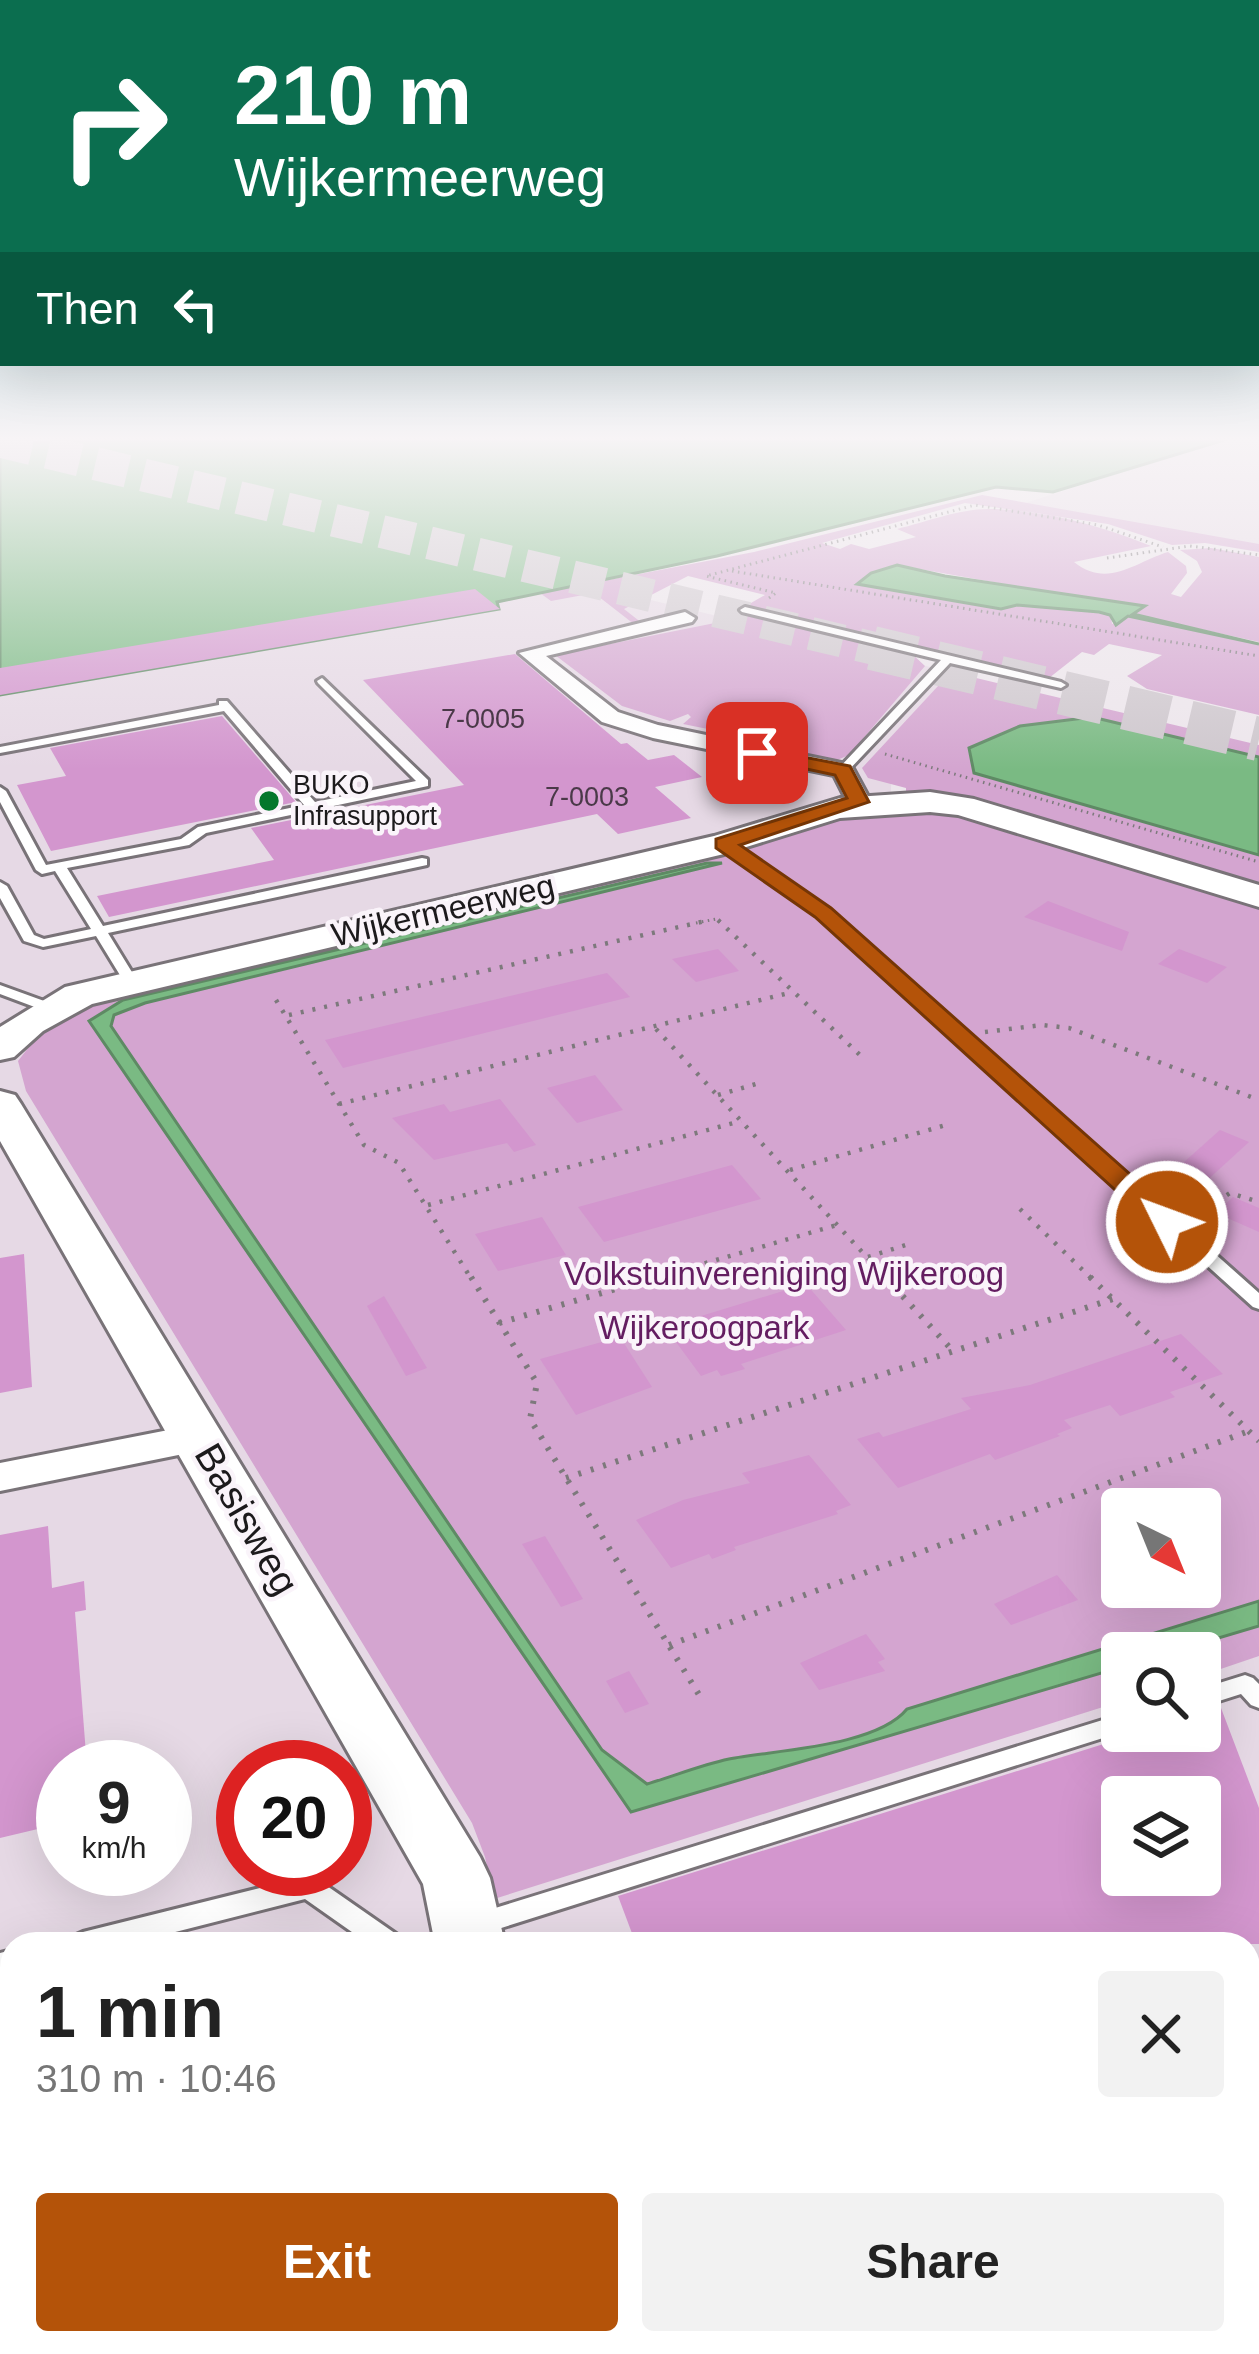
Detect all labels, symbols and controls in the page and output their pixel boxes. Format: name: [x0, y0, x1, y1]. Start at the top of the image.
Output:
icon: right: [36, 48, 192, 204]
text: 210 m: [234, 48, 472, 142]
text: Wijkermeerweg: [234, 147, 606, 207]
icon: left: [163, 276, 229, 342]
text: Then: [36, 283, 139, 334]
pin: [706, 702, 808, 804]
house number: 7-0005: [441, 704, 525, 734]
icon: arrive: [724, 720, 790, 786]
place label: BUKO Infrasupport: [293, 770, 438, 831]
house number: 7-0003: [545, 782, 629, 812]
marker: BUKO Infrasupport: [256, 788, 282, 814]
street label: Wijkermeerweg: [328, 866, 558, 954]
position arrow: [1104, 1159, 1230, 1285]
park label: Volkstuinvereniging Wijkeroog: [564, 1255, 1004, 1292]
park label: Wijkeroogpark: [599, 1309, 810, 1346]
street label: Basisweg: [187, 1436, 307, 1602]
north arrow: [1101, 1488, 1221, 1608]
map controls: [1101, 1488, 1221, 1896]
button: search: [1101, 1632, 1221, 1752]
speed limit sign: 20: [216, 1740, 372, 1896]
text: 9: [97, 1769, 131, 1836]
button: layers: [1101, 1776, 1221, 1896]
text: km/h: [81, 1831, 147, 1864]
button: close: [1098, 1971, 1224, 2097]
text: 1 min: [36, 1972, 224, 2052]
text: 310 m · 10:46: [36, 2057, 277, 2100]
button: Exit: [36, 2193, 618, 2331]
button: Share: [642, 2193, 1224, 2331]

